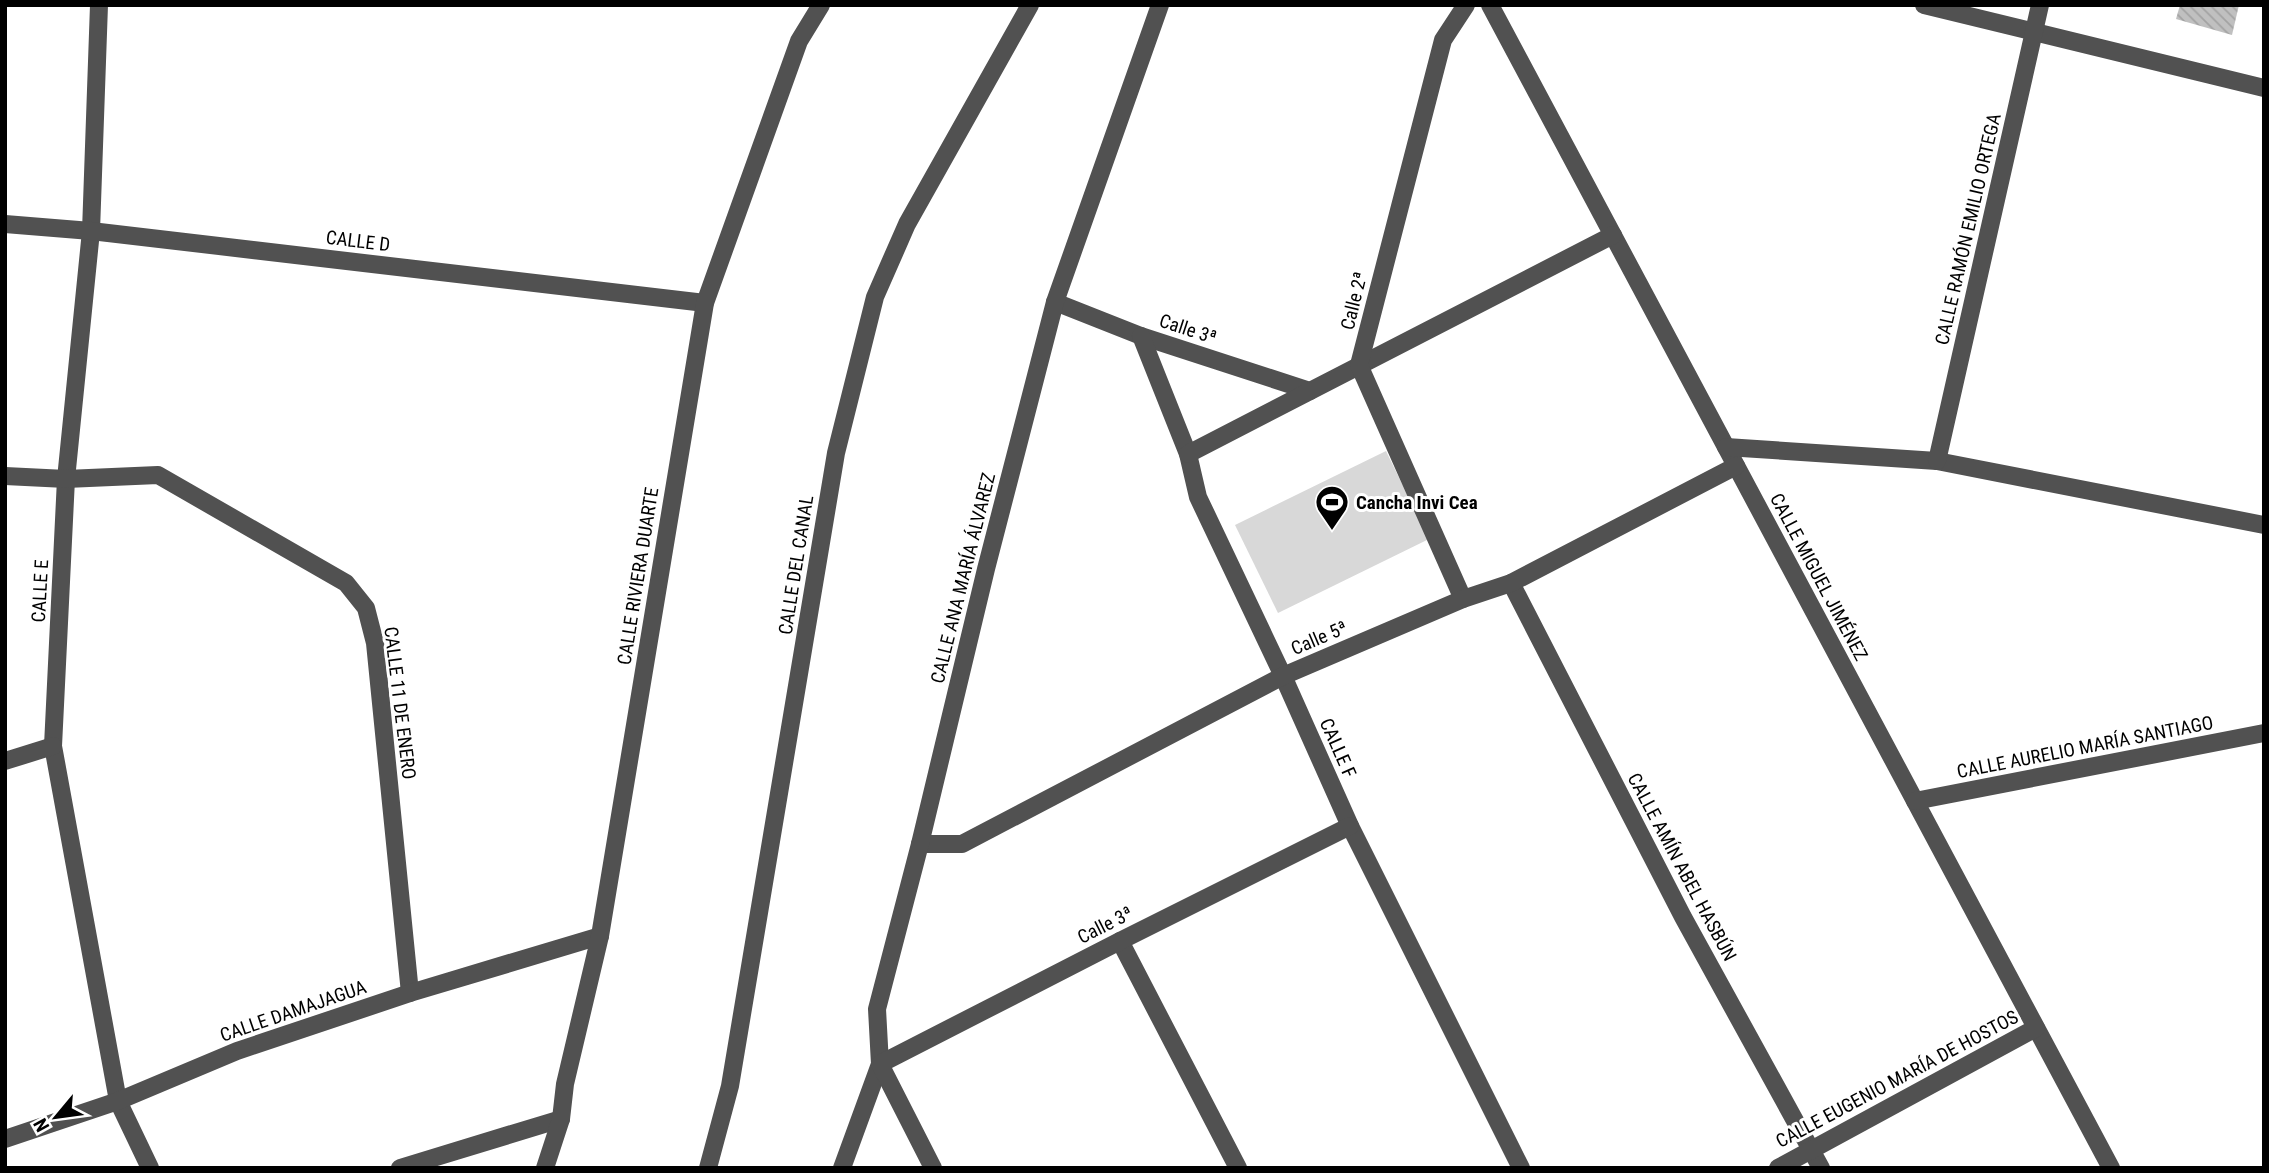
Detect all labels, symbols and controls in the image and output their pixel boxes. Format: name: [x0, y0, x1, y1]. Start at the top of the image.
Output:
street label: CALLE RAMÓN EMILIO ORTEGA: [1930, 111, 2006, 347]
street label: CALLE D: [325, 226, 391, 256]
street label: Calle 2ª: [1336, 270, 1372, 332]
street label: Calle 3ª: [1156, 309, 1220, 349]
street label: CALLE ANA MARÍA ÁLVAREZ: [926, 470, 1000, 686]
sports icon: Cancha Invi Cea: [1313, 483, 1351, 532]
street label: CALLE RIVIERA DUARTE: [613, 485, 663, 667]
street label: CALLE MIGUEL JIMÉNEZ: [1765, 489, 1873, 665]
place label: Cancha Invi Cea: [1356, 491, 1478, 514]
street label: CALLE DEL CANAL: [774, 494, 818, 636]
street label: CALLE E: [27, 559, 53, 623]
street label: Calle 5ª: [1287, 616, 1351, 660]
street label: CALLE 11 DE ENERO: [379, 625, 421, 781]
street label: CALLE AURELIO MARÍA SANTIAGO: [1955, 711, 2215, 783]
street label: CALLE F: [1315, 715, 1361, 781]
street label: CALLE AMÍN ABEL HASBÚN: [1623, 769, 1741, 965]
street label: Calle 3ª: [1074, 901, 1136, 949]
street label: CALLE DAMAJAGUA: [217, 975, 369, 1047]
street label: CALLE EUGENIO MARÍA DE HOSTOS: [1772, 1005, 2022, 1153]
north arrow: [21, 1082, 91, 1152]
text: N: [29, 1114, 54, 1136]

